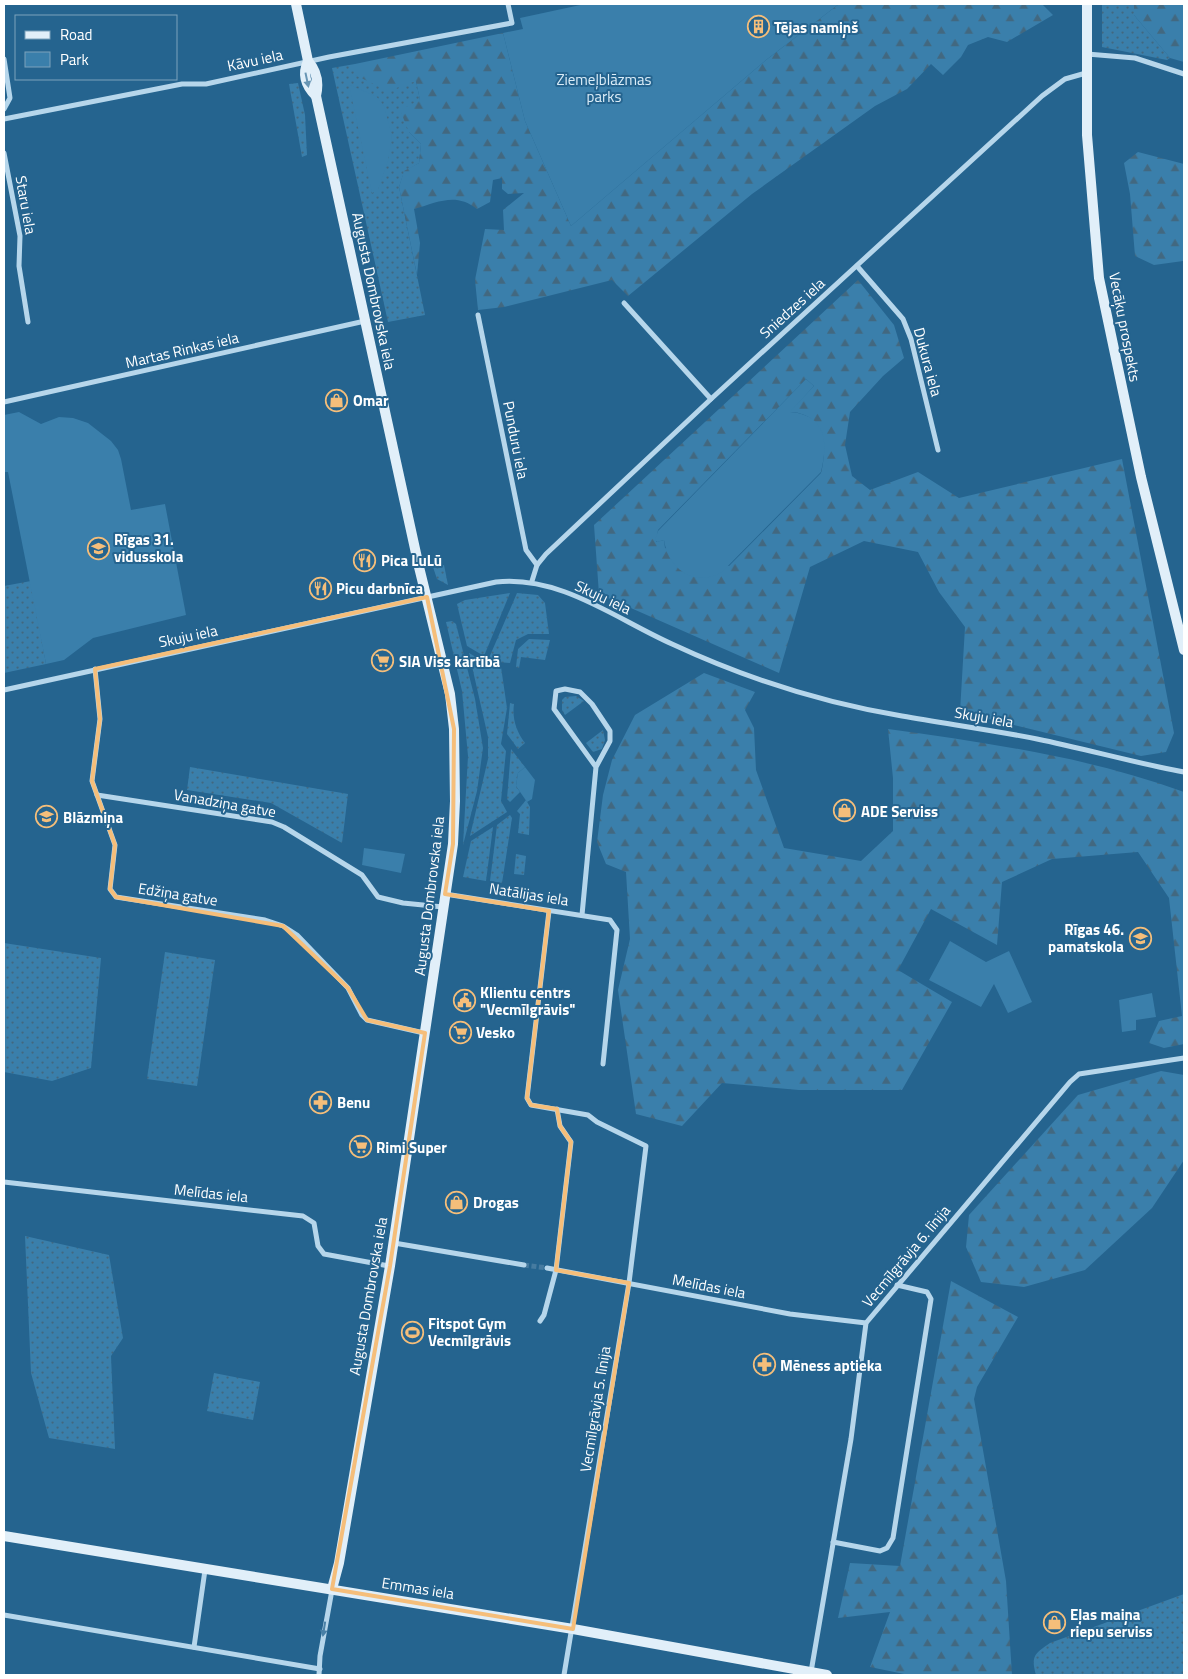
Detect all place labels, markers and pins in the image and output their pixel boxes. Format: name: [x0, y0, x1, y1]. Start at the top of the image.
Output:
building icon: Tējas namiņš: [746, 15, 770, 39]
place label: Tējas namiņš: [774, 16, 858, 39]
shop icon: Omar: [325, 388, 349, 412]
place label: Omar: [353, 389, 389, 412]
place label: Rīgas 31. vidusskola: [114, 528, 184, 568]
school or university icon: Rīgas 31. vidusskola: [86, 536, 110, 560]
restaurant icon: Pica LuLū: [353, 548, 377, 572]
place label: Pica LuLū: [381, 549, 442, 572]
restaurant icon: Picu darbnīca: [308, 576, 332, 600]
place label: Picu darbnīca: [336, 577, 423, 600]
supermarket icon: SIA Viss kārtībā: [371, 649, 395, 673]
place label: SIA Viss kārtībā: [399, 650, 501, 673]
shop icon: ADE Serviss: [833, 799, 857, 823]
place label: ADE Serviss: [861, 800, 938, 823]
school or university icon: Blāzmiņa: [35, 805, 59, 829]
place label: Blāzmiņa: [63, 806, 123, 829]
place label: Rīgas 46. pamatskola: [1048, 918, 1124, 958]
school or university icon: Rīgas 46. pamatskola: [1128, 926, 1152, 950]
place label: Klientu centrs "Vecmīlgrāvis": [480, 981, 575, 1021]
public building icon: Klientu centrs "Vecmīlgrāvis": [452, 989, 476, 1013]
supermarket icon: Vesko: [448, 1020, 472, 1044]
place label: Vesko: [476, 1021, 515, 1044]
pharmacy icon: Benu: [309, 1090, 333, 1114]
place label: Benu: [337, 1091, 370, 1114]
supermarket icon: Rimi Super: [348, 1135, 372, 1159]
place label: Rimi Super: [376, 1136, 447, 1159]
shop icon: Drogas: [445, 1190, 469, 1214]
place label: Drogas: [473, 1191, 519, 1214]
place label: Fitspot Gym Vecmīlgrāvis: [428, 1312, 511, 1352]
sports icon: Fitspot Gym Vecmīlgrāvis: [400, 1320, 424, 1344]
pharmacy icon: Mēness aptieka: [752, 1353, 776, 1377]
place label: Mēness aptieka: [780, 1354, 882, 1377]
place label: Eļas maiņa riepu serviss: [1070, 1603, 1153, 1643]
shop icon: Eļas maiņa riepu serviss: [1042, 1611, 1066, 1635]

